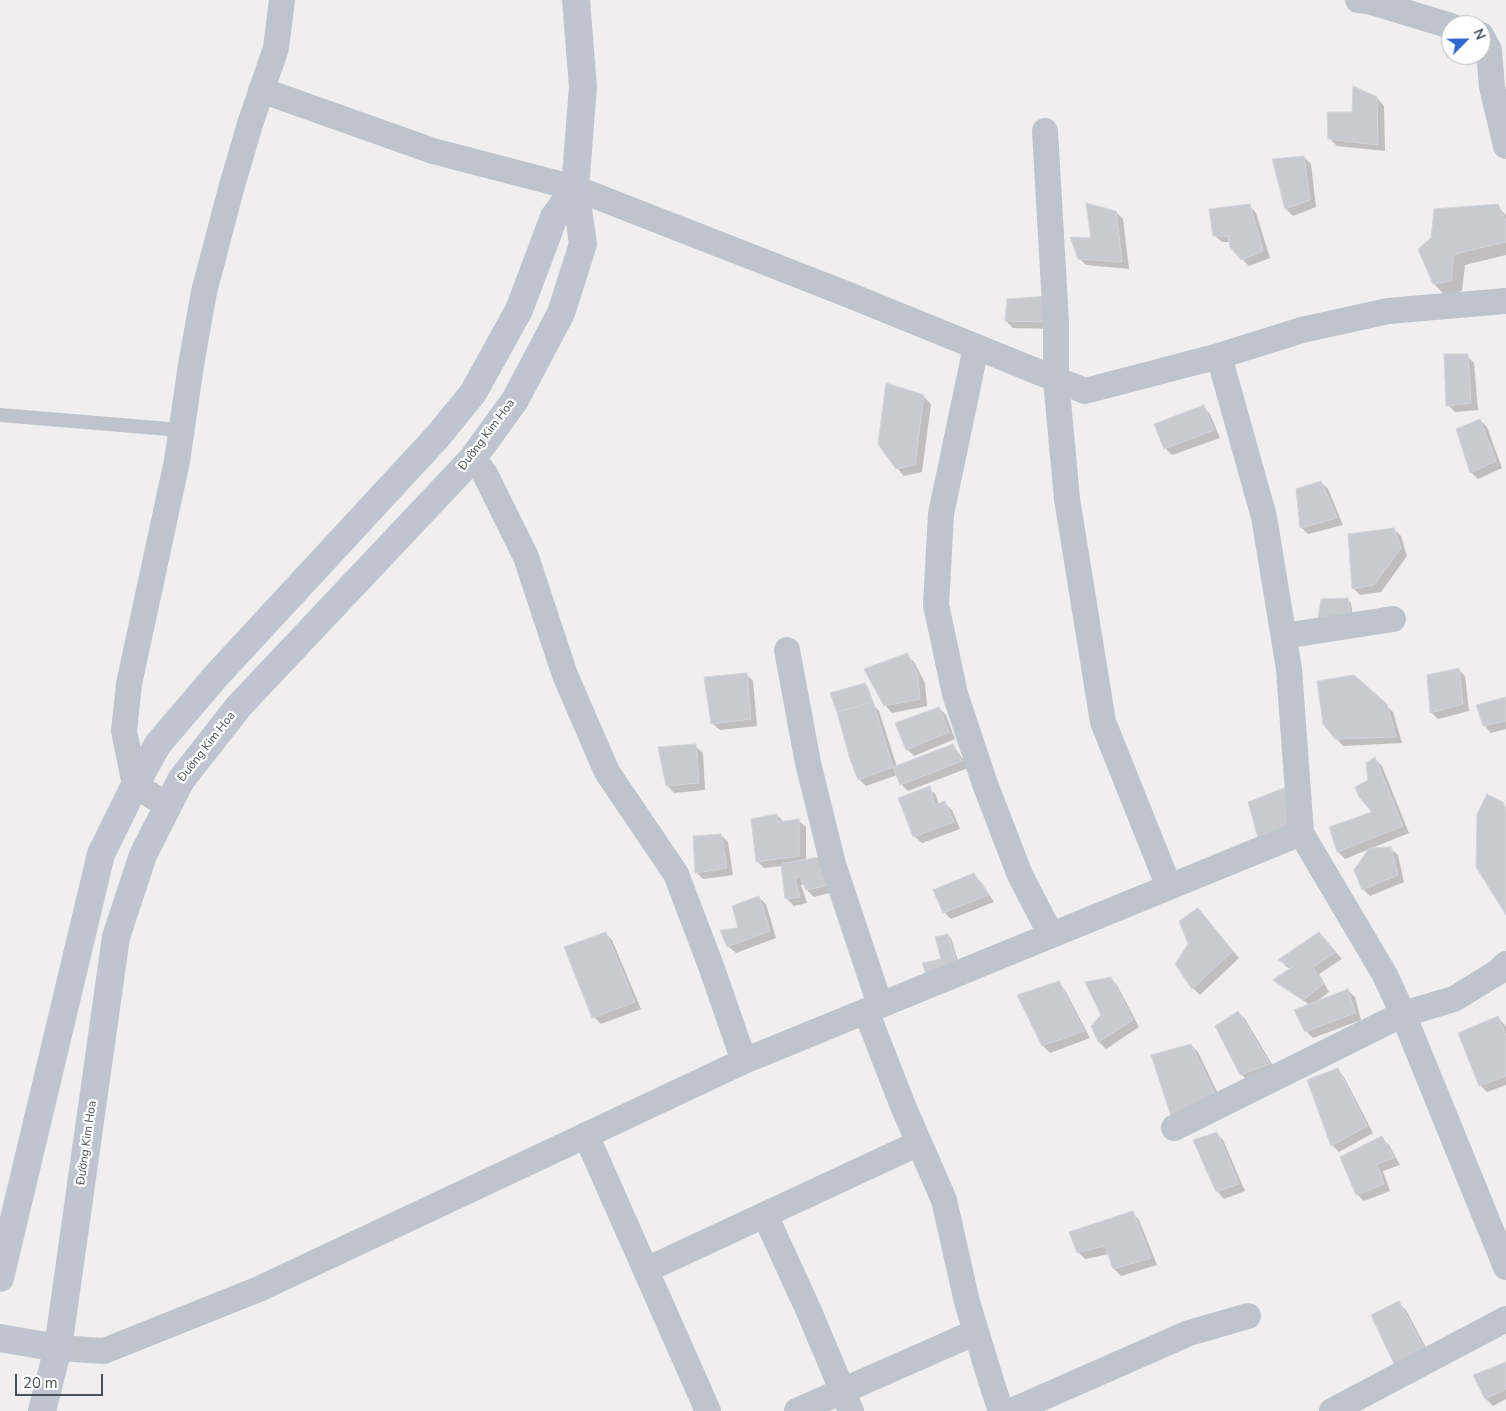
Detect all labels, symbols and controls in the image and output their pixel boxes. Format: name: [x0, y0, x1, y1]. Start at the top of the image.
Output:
north arrow: [1441, 15, 1491, 65]
text: N: [1469, 26, 1490, 43]
street label: Đường Kim Hoa: [456, 397, 518, 473]
street label: Đường Kim Hoa: [175, 709, 239, 785]
street label: Đường Kim Hoa: [74, 1100, 100, 1186]
scale bar: [18, 1364, 105, 1396]
text: 20 m: [23, 1373, 58, 1393]

